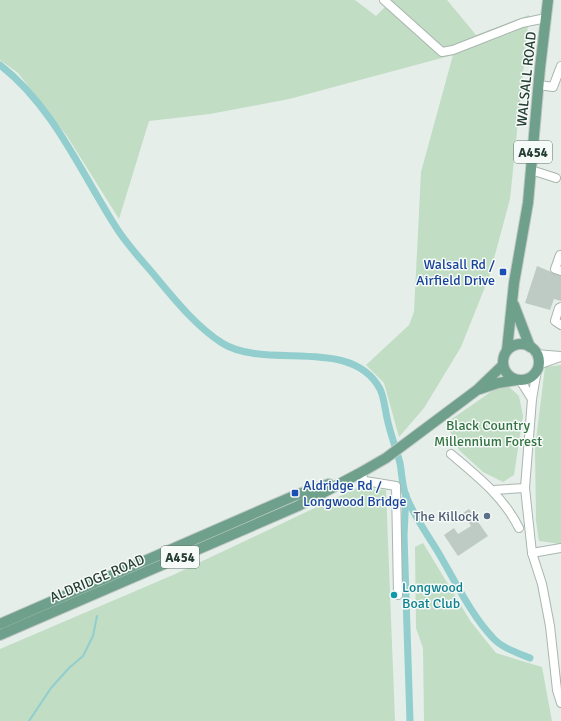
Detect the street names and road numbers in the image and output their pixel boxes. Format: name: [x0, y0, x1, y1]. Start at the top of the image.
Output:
street label: WALSALL ROAD: [513, 30, 540, 128]
road number: A454: [514, 141, 552, 163]
road number: A454: [161, 546, 199, 568]
street label: ALDRIDGE ROAD: [47, 551, 147, 606]

